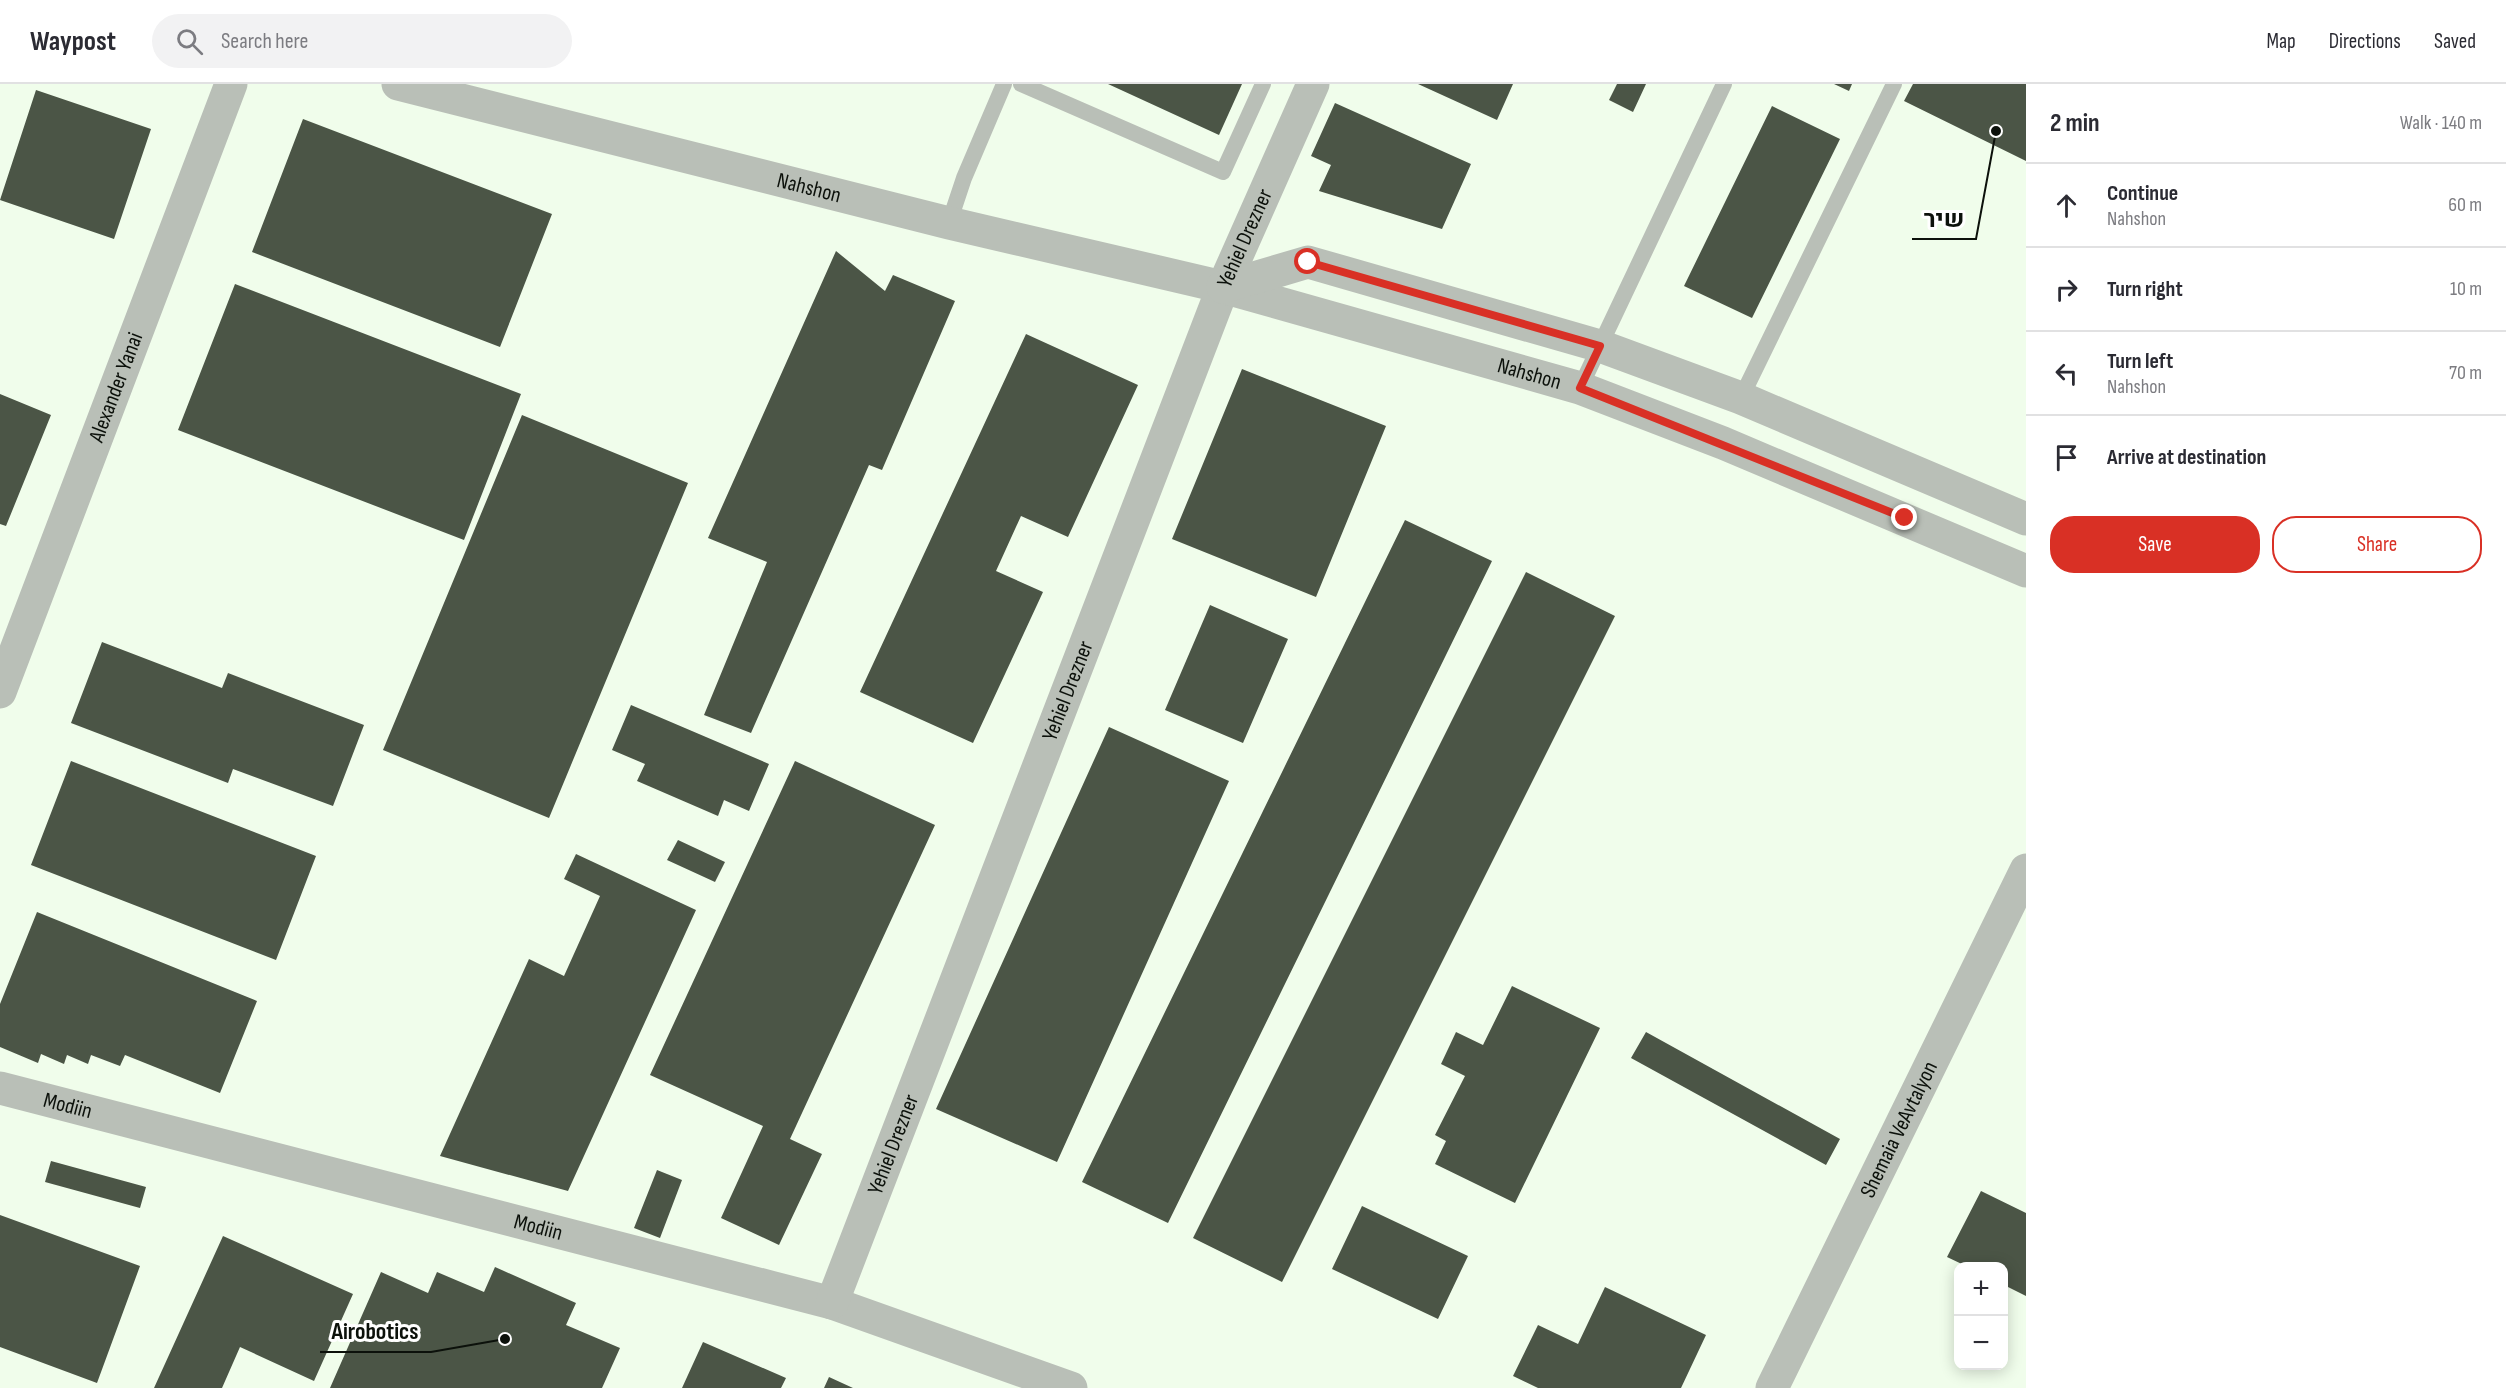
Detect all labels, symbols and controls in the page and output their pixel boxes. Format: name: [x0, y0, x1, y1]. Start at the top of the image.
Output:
search box: [152, 14, 572, 68]
text: Waypost: [30, 25, 116, 58]
icon: search: [173, 25, 206, 58]
text: Search here: [221, 28, 308, 55]
text: Map: [2266, 29, 2296, 54]
text: Directions: [2329, 29, 2401, 54]
text: Saved: [2434, 29, 2476, 54]
text: 2 min: [2050, 108, 2100, 139]
text: Walk · 140 m: [2400, 111, 2482, 135]
street label: Nahshon: [774, 167, 844, 209]
text: Continue: [2107, 180, 2178, 207]
street label: Yehiel Drezner: [1211, 185, 1278, 292]
icon: ahead: [2050, 189, 2083, 222]
text: 60 m: [2448, 193, 2482, 217]
callout: שיר: [1912, 197, 1976, 239]
text: שיר: [1924, 205, 1964, 234]
text: Nahshon: [2107, 207, 2166, 231]
route start: [1294, 248, 1320, 274]
icon: right: [2050, 273, 2083, 306]
text: Turn right: [2107, 276, 2183, 303]
text: 10 m: [2450, 277, 2482, 301]
street label: Alexander Yanai: [82, 329, 149, 447]
text: Turn left: [2107, 348, 2173, 375]
street label: Nahshon: [1494, 352, 1564, 396]
icon: left: [2050, 357, 2083, 390]
text: 70 m: [2449, 361, 2482, 385]
text: Nahshon: [2107, 375, 2166, 399]
icon: arrive: [2050, 441, 2083, 474]
text: Arrive at destination: [2107, 444, 2266, 471]
route end: [1891, 504, 1917, 530]
button: Save: [2050, 516, 2260, 573]
button: Share: [2272, 516, 2482, 573]
street label: Yehiel Drezner: [1036, 637, 1099, 745]
street label: Shemaia VeAvtalyon: [1854, 1057, 1944, 1202]
street label: Modiin: [41, 1086, 95, 1125]
street label: Yehiel Drezner: [862, 1090, 925, 1198]
street label: Modiin: [511, 1208, 565, 1246]
map controls: [1954, 1262, 2008, 1370]
button: +: [1954, 1262, 2008, 1316]
callout: Airobotics: [320, 1310, 431, 1352]
button: −: [1954, 1316, 2008, 1370]
text: Airobotics: [331, 1317, 418, 1346]

